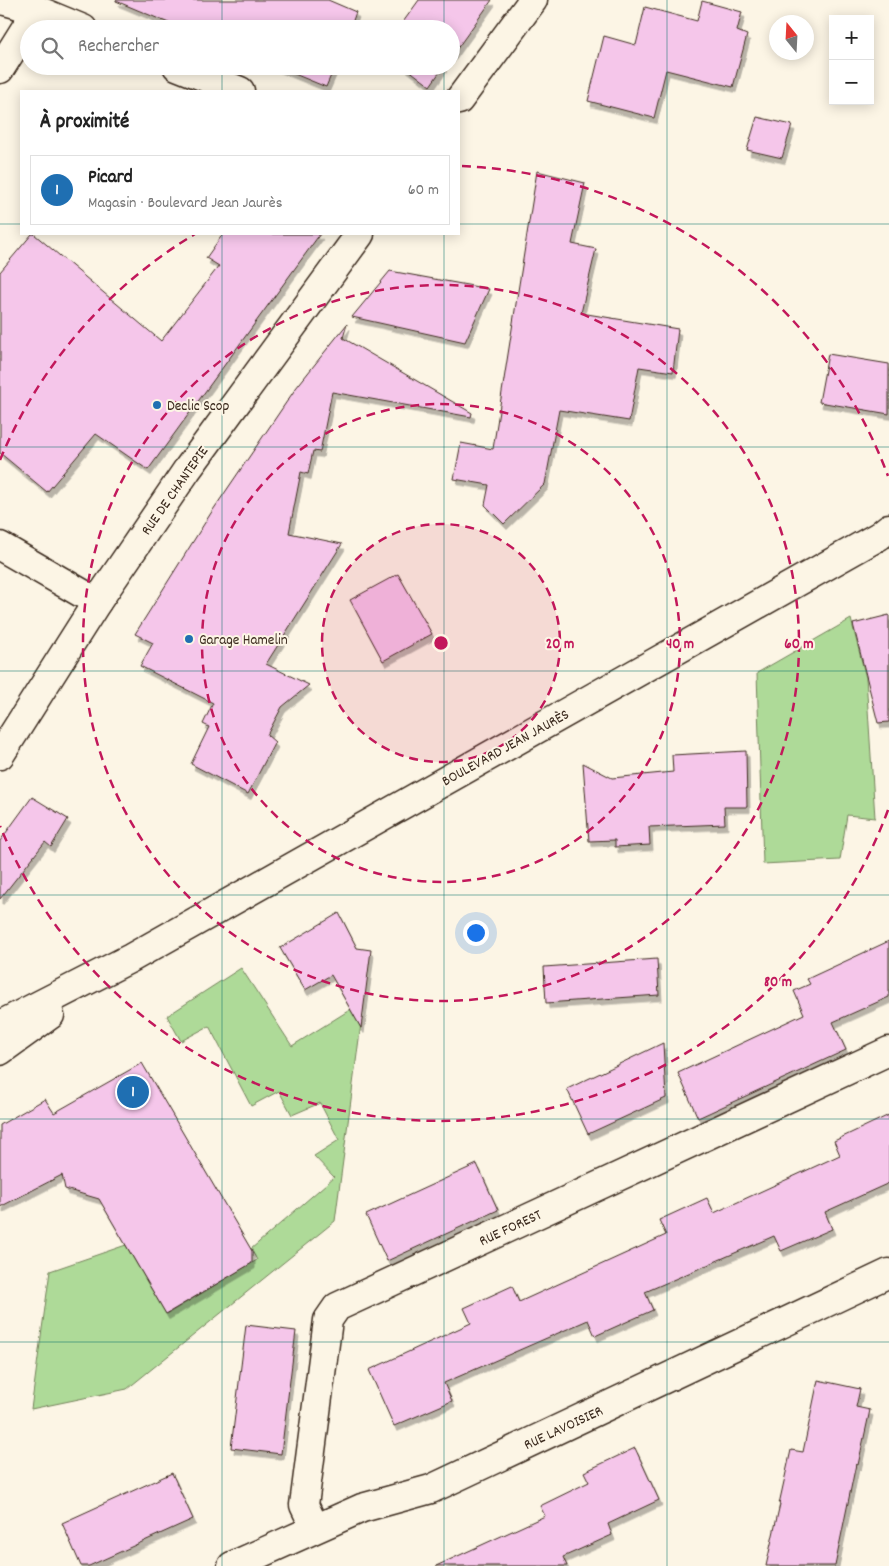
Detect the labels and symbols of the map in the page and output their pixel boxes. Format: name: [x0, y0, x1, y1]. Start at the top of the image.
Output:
north arrow: [769, 15, 814, 60]
place label: Declic Scop: [167, 396, 229, 418]
marker: Declic Scop: [151, 399, 163, 411]
street label: RUE DE CHANTEPIE: [137, 442, 215, 540]
place label: Garage Hamelin: [199, 630, 288, 652]
marker: Garage Hamelin: [183, 633, 195, 645]
centre of rings: [432, 634, 450, 652]
text: 20 m: [546, 634, 574, 656]
text: 40 m: [666, 634, 694, 656]
text: 60 m: [784, 634, 814, 656]
street label: BOULEVARD JEAN JAURÈS: [438, 705, 574, 793]
your location: [463, 920, 489, 946]
text: 80 m: [764, 972, 792, 994]
pin: 1: [117, 1073, 149, 1111]
street label: RUE FOREST: [476, 1205, 546, 1253]
street label: RUE LAVOISIER: [521, 1401, 607, 1457]

